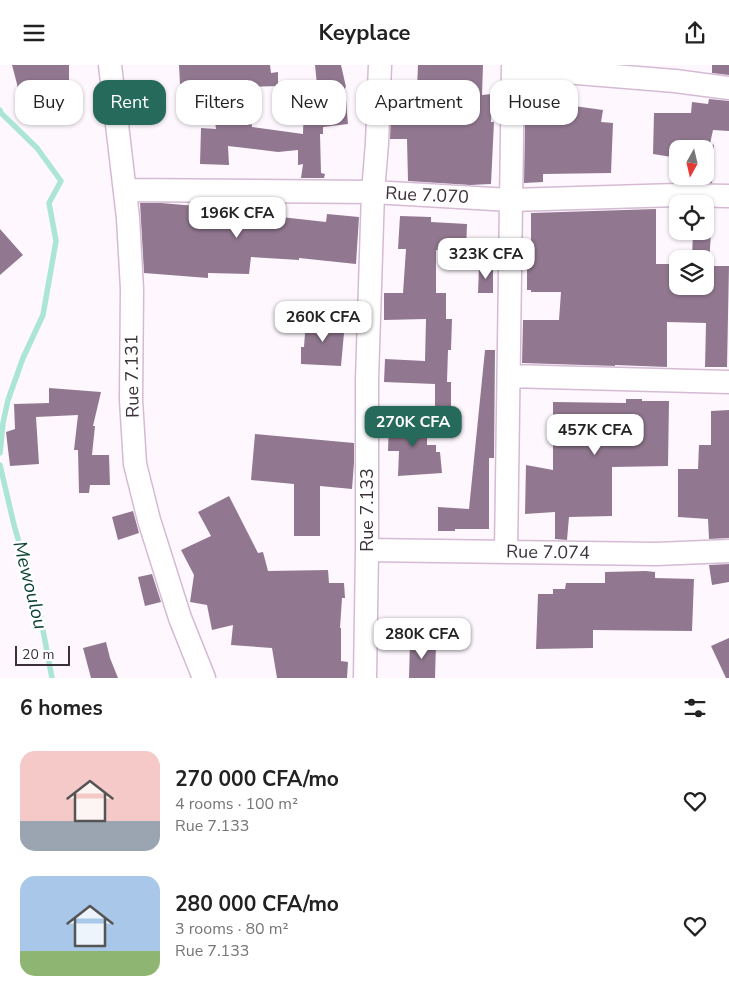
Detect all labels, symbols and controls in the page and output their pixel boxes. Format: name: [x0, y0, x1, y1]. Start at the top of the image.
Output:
text: Keyplace: [319, 18, 410, 48]
icon: menu: [20, 19, 48, 47]
icon: share: [681, 19, 709, 47]
chip: Buy: [15, 80, 83, 125]
chip: Rent: [93, 80, 166, 125]
chip: Filters: [176, 80, 262, 125]
chip: New: [272, 80, 346, 125]
chip: Apartment: [356, 80, 480, 125]
chip: House: [490, 80, 578, 125]
north arrow: [669, 140, 714, 185]
map controls: [669, 140, 714, 295]
street label: Rue 7.070: [385, 181, 469, 209]
button: locate: [669, 195, 714, 240]
pin: 196K CFA: [185, 197, 289, 239]
text: 196K CFA: [200, 202, 274, 224]
pin: 323K CFA: [434, 237, 538, 280]
text: 323K CFA: [449, 243, 523, 265]
button: layers: [669, 250, 714, 295]
pin: 260K CFA: [271, 301, 375, 343]
text: 260K CFA: [286, 306, 360, 328]
street label: Rue 7.131: [119, 334, 145, 418]
pin: 270K CFA: [361, 405, 465, 448]
text: 270K CFA: [376, 411, 450, 433]
pin: 457K CFA: [543, 413, 647, 456]
text: 457K CFA: [558, 419, 632, 441]
street label: Rue 7.133: [355, 468, 379, 552]
water label: Mewoulou: [7, 538, 54, 632]
street label: Rue 7.074: [506, 539, 590, 565]
pin: 280K CFA: [370, 617, 474, 660]
text: 280K CFA: [385, 623, 459, 645]
scale bar: [15, 643, 70, 666]
text: 20 m: [22, 645, 54, 664]
text: 6 homes: [20, 694, 103, 722]
icon: filters: [681, 694, 709, 722]
text: 270 000 CFA/mo: [175, 765, 339, 793]
icon: home: [60, 771, 120, 831]
icon: heart: [681, 787, 709, 815]
text: 4 rooms · 100 m²: [175, 793, 298, 815]
text: Rue 7.133: [175, 815, 249, 837]
text: 280 000 CFA/mo: [175, 890, 339, 918]
icon: home: [60, 896, 120, 956]
icon: heart: [681, 912, 709, 940]
text: 3 rooms · 80 m²: [175, 918, 288, 940]
text: Rue 7.133: [175, 940, 249, 962]

